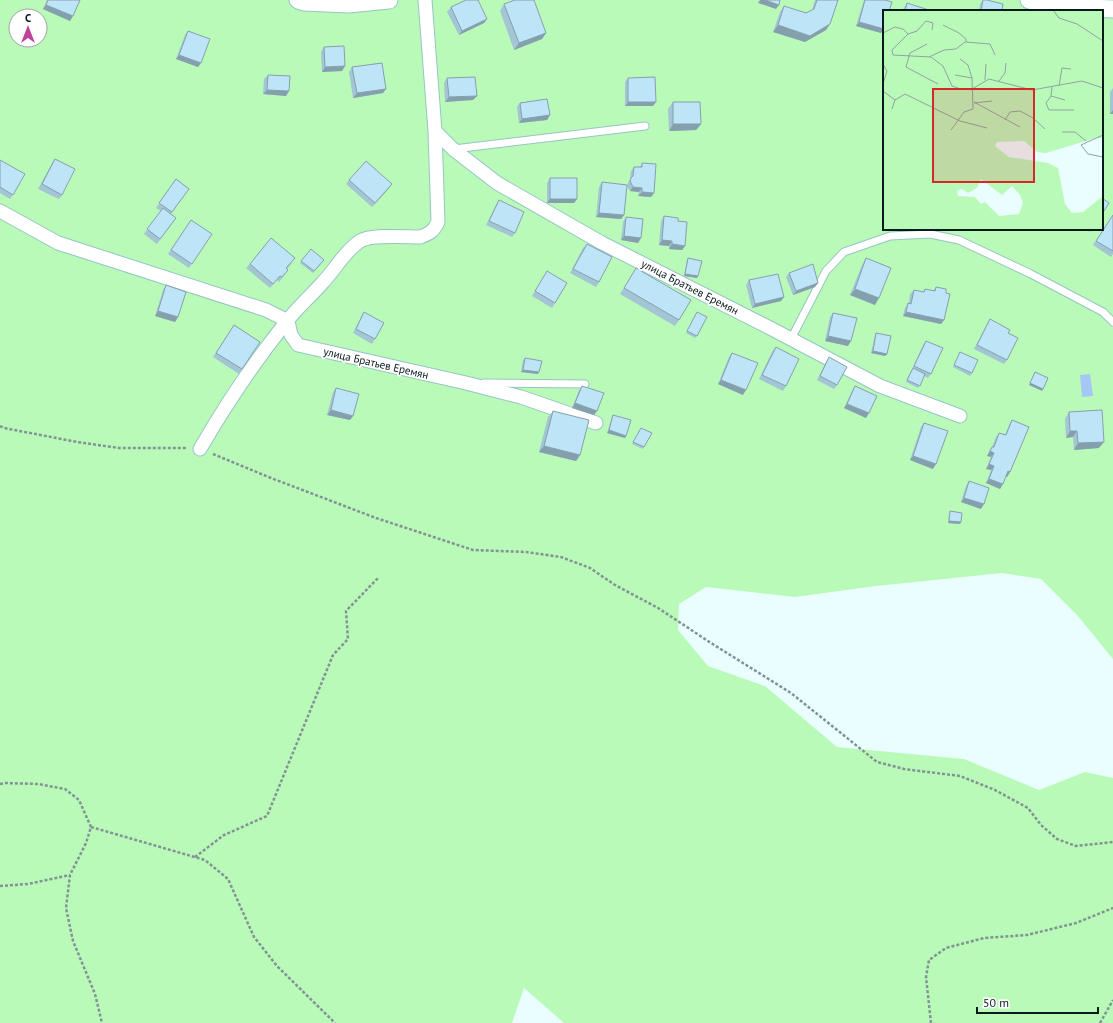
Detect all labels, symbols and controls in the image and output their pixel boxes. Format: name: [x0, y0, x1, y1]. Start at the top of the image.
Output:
north arrow: [8, 8, 48, 48]
inset map: [883, 10, 1103, 230]
text: С: [25, 11, 31, 25]
street label: улица Братьев Еремян: [639, 256, 741, 318]
street label: улица Братьев Еремян: [322, 344, 430, 382]
scale bar: [977, 989, 1098, 1015]
text: 50 m: [983, 995, 1009, 1010]

